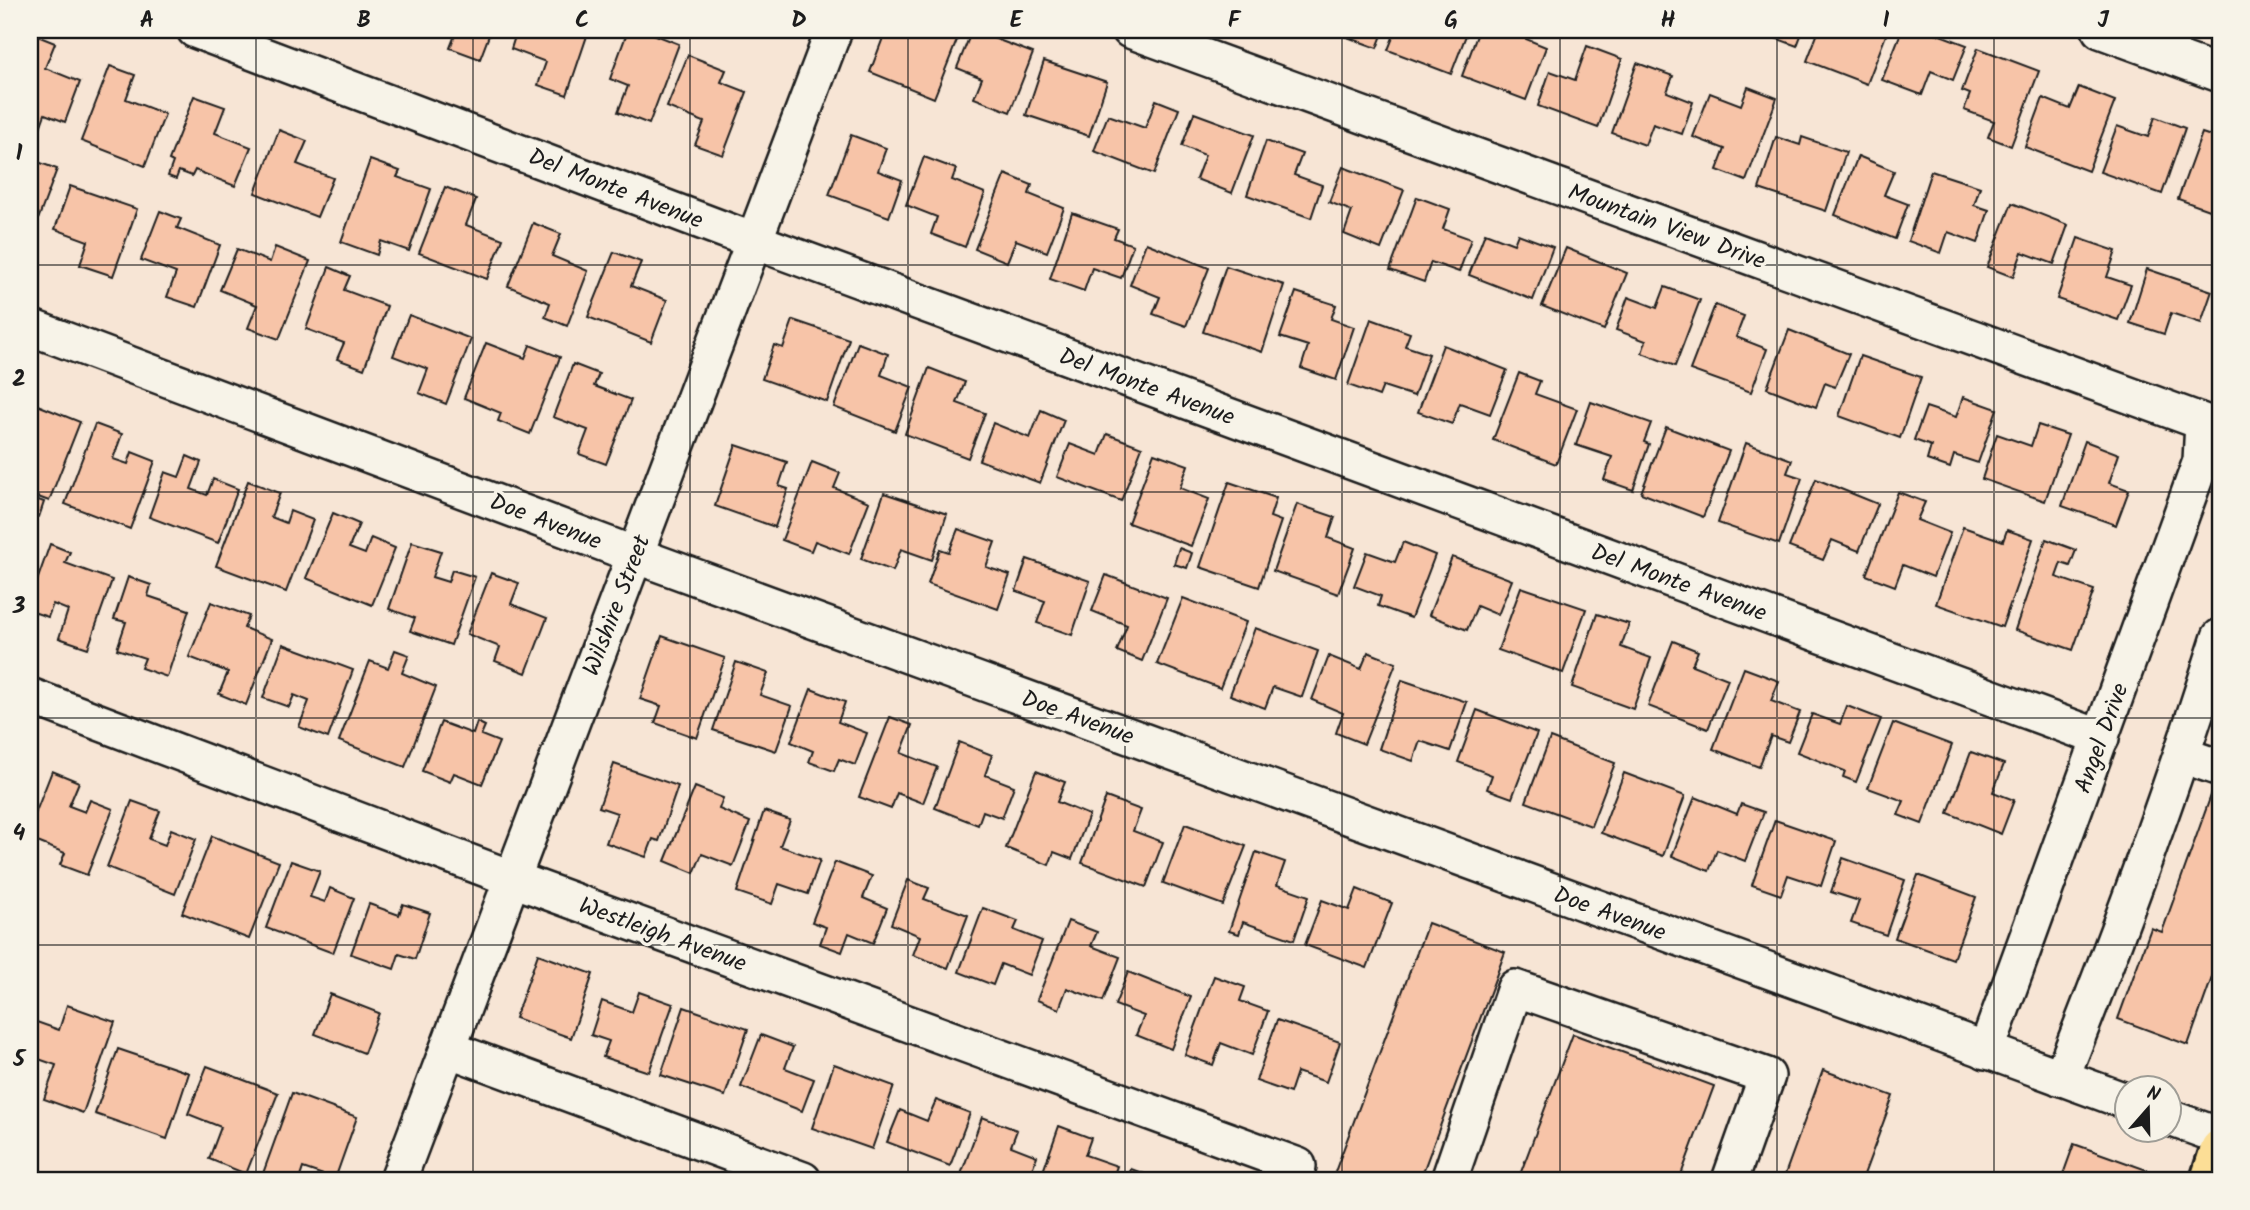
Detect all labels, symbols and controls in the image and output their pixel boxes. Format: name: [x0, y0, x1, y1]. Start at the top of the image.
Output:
text: A: [140, 3, 154, 39]
text: B: [357, 3, 371, 39]
text: C: [575, 3, 589, 39]
text: D: [791, 3, 807, 39]
text: E: [1010, 3, 1024, 39]
text: F: [1228, 3, 1242, 39]
text: G: [1444, 3, 1458, 39]
text: H: [1661, 3, 1676, 39]
text: I: [1882, 3, 1890, 39]
text: J: [2097, 3, 2109, 39]
text: 1: [16, 136, 23, 172]
street label: Del Monte Avenue: [522, 138, 709, 241]
street label: Mountain View Drive: [1562, 174, 1771, 281]
street label: Del Monte Avenue: [1053, 337, 1240, 437]
text: 2: [12, 362, 26, 398]
street label: Doe Avenue: [484, 483, 607, 562]
street label: Wilshire Street: [573, 529, 662, 682]
street label: Del Monte Avenue: [1585, 533, 1772, 633]
text: 3: [12, 589, 26, 625]
street label: Angel Drive: [2064, 678, 2140, 799]
street label: Doe Avenue: [1016, 680, 1140, 757]
text: 4: [13, 816, 26, 852]
street label: Doe Avenue: [1548, 876, 1672, 953]
street label: Westleigh Avenue: [573, 887, 752, 984]
text: 5: [12, 1042, 27, 1078]
north arrow: [2114, 1074, 2184, 1144]
text: N: [2142, 1079, 2164, 1111]

